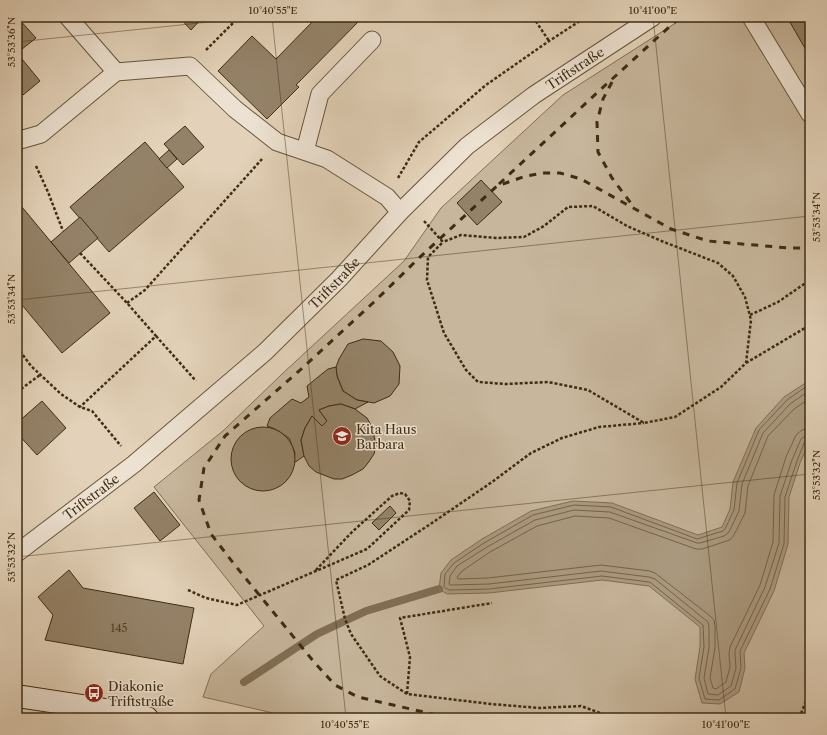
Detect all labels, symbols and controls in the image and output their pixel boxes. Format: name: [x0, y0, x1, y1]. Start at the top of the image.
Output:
text: 10°40'55"E: [249, 4, 298, 17]
text: 10°41'00"E: [629, 4, 677, 17]
text: 53°53'36"N: [5, 17, 18, 67]
street label: Triftstraße: [543, 43, 607, 93]
text: 53°53'34"N: [810, 192, 823, 242]
street label: Triftstraße: [305, 254, 363, 312]
text: 53°53'34"N: [5, 274, 18, 324]
place label: Kita Haus Barbara: [356, 421, 417, 452]
school or university icon: Kita Haus Barbara: [331, 425, 353, 447]
text: 53°53'32"N: [810, 450, 823, 500]
street label: Triftstraße: [60, 470, 122, 523]
text: 53°53'32"N: [5, 532, 18, 582]
house number: 145: [111, 621, 127, 635]
place label: Diakonie Triftstraße: [108, 678, 174, 709]
bus stop icon: Diakonie Triftstraße: [83, 682, 105, 704]
text: 10°40'55"E: [321, 718, 370, 731]
text: 10°41'00"E: [702, 718, 750, 731]

